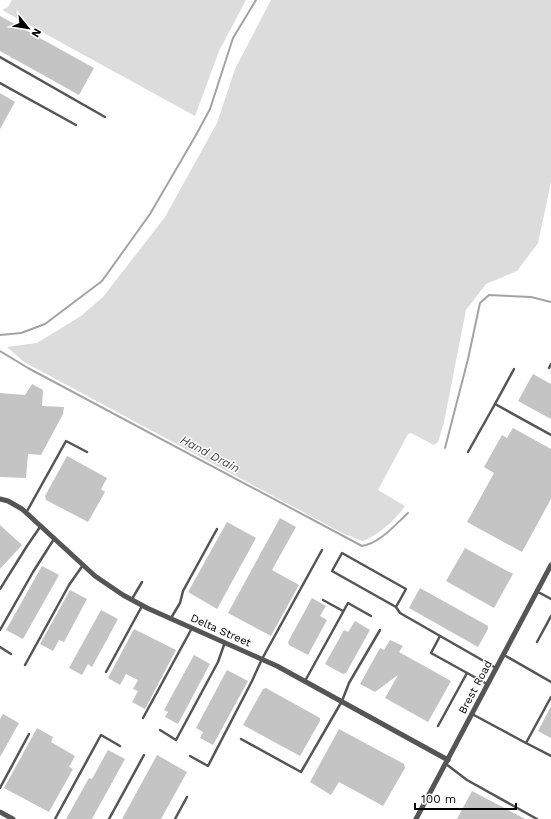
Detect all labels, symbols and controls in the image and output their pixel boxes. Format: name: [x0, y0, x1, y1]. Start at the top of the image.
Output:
north arrow: [8, 8, 48, 48]
text: N: [29, 26, 44, 40]
water label: Hand Drain: [178, 433, 242, 475]
street label: Delta Street: [189, 611, 253, 650]
street label: Brest Road: [456, 658, 495, 716]
scale bar: [415, 785, 516, 811]
text: 100 m: [421, 792, 456, 806]

